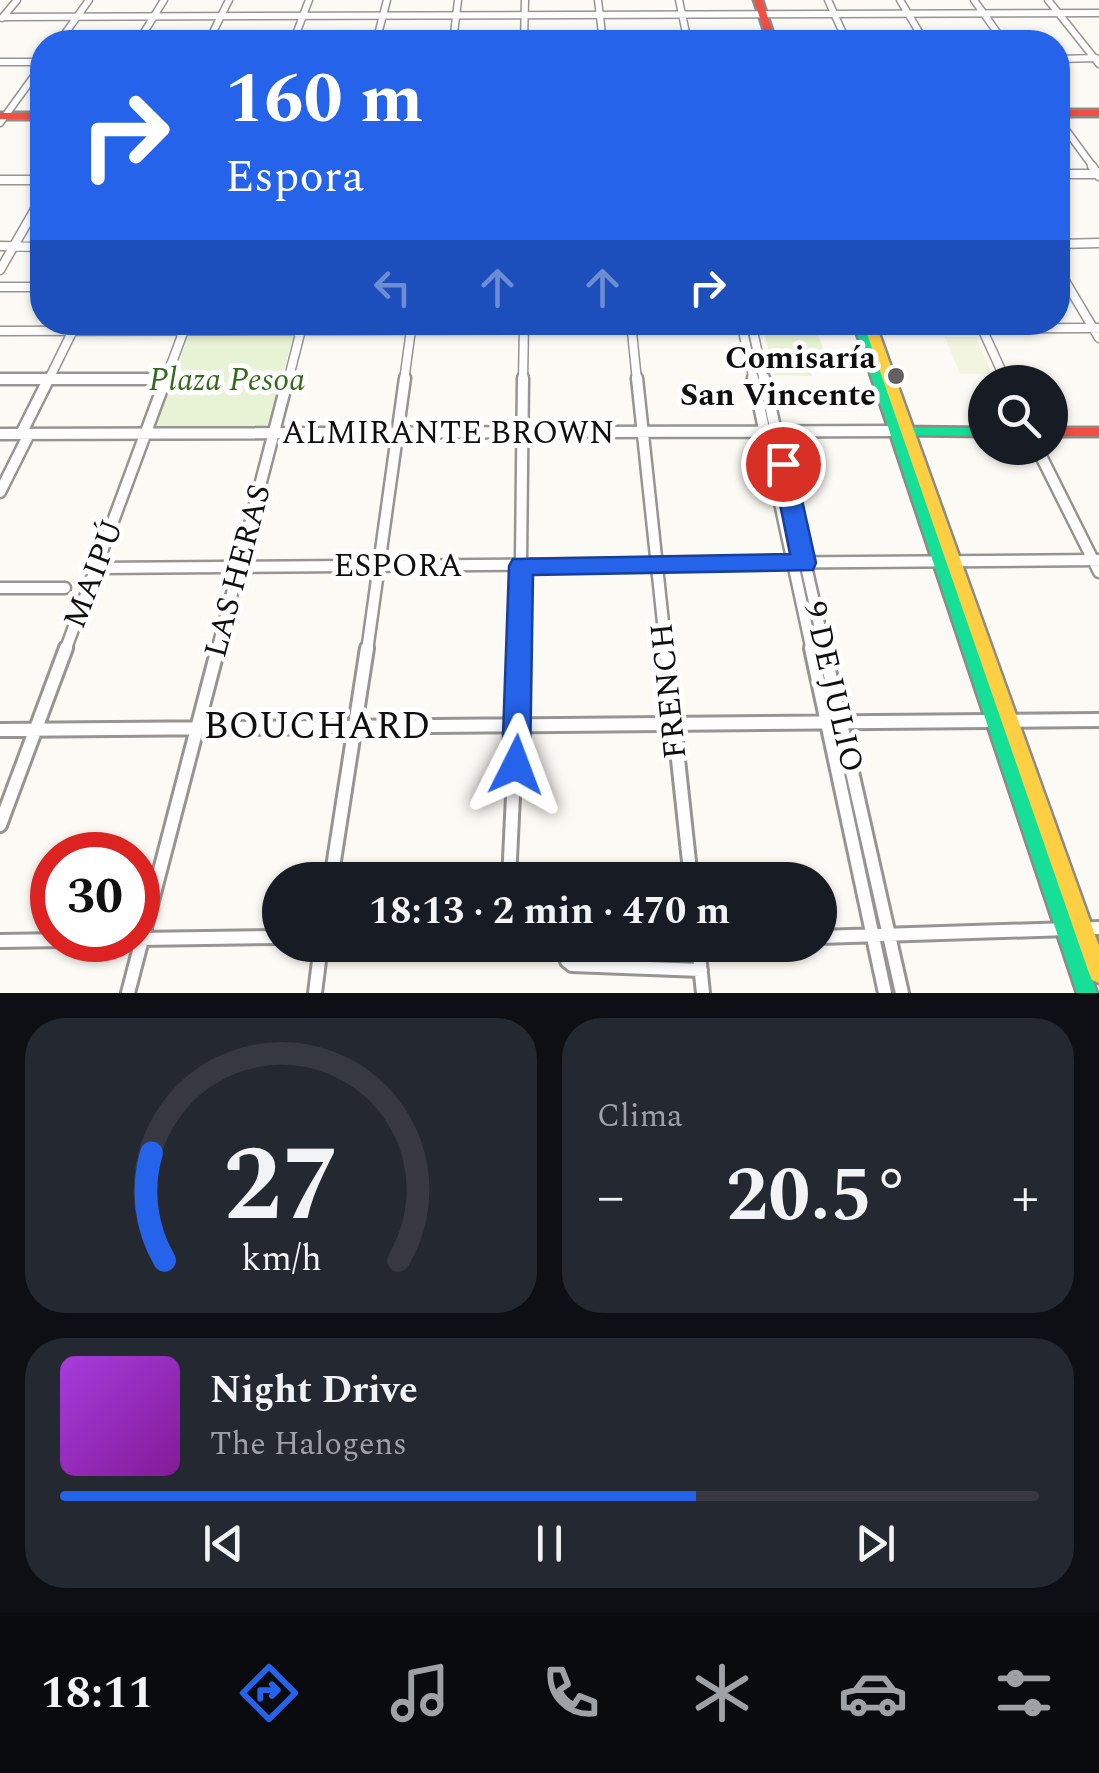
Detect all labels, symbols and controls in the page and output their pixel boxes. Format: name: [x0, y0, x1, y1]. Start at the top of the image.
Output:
text: 160 m: [225, 47, 423, 153]
icon: right: [60, 70, 190, 200]
text: Espora: [225, 143, 364, 212]
icon: left: [365, 260, 420, 315]
icon: ahead: [470, 260, 525, 315]
icon: ahead: [575, 260, 630, 315]
icon: right: [680, 260, 735, 315]
place label: Comisaría San Vincente: [680, 334, 877, 420]
park label: Plaza Pesoa: [149, 356, 305, 405]
marker: Comisaría San Vincente: [885, 365, 907, 387]
map controls: [968, 365, 1068, 465]
button: search: [968, 365, 1068, 465]
street label: ALMIRANTE BROWN: [282, 409, 614, 458]
pin: [741, 422, 826, 507]
icon: arrive: [756, 437, 811, 492]
street label: LAS HERAS: [191, 479, 285, 663]
street label: MAIPÚ: [51, 512, 137, 636]
street label: ESPORA: [333, 542, 463, 591]
street label: 9 DE JULIO: [790, 597, 876, 777]
street label: FRENCH: [638, 621, 700, 761]
street label: BOUCHARD: [203, 698, 431, 756]
position arrow: [464, 713, 568, 817]
speed limit sign: 30: [30, 832, 160, 962]
text: 18:13 · 2 min · 470 m: [369, 883, 730, 941]
text: Clima: [597, 1092, 683, 1141]
text: 27: [223, 1108, 339, 1266]
text: 20.5°: [726, 1140, 910, 1254]
text: −: [597, 1156, 625, 1239]
text: +: [1011, 1156, 1039, 1239]
text: km/h: [241, 1232, 321, 1287]
text: Night Drive: [210, 1362, 418, 1420]
text: The Halogens: [210, 1420, 407, 1469]
icon: previous: [196, 1516, 251, 1571]
icon: pause: [522, 1516, 577, 1571]
icon: next: [848, 1516, 903, 1571]
icon: directions: [234, 1658, 304, 1728]
icon: music: [385, 1658, 455, 1728]
icon: phone: [536, 1658, 606, 1728]
icon: climate: [687, 1658, 757, 1728]
icon: car: [838, 1658, 908, 1728]
icon: filters: [989, 1658, 1059, 1728]
text: 18:11: [40, 1659, 153, 1728]

